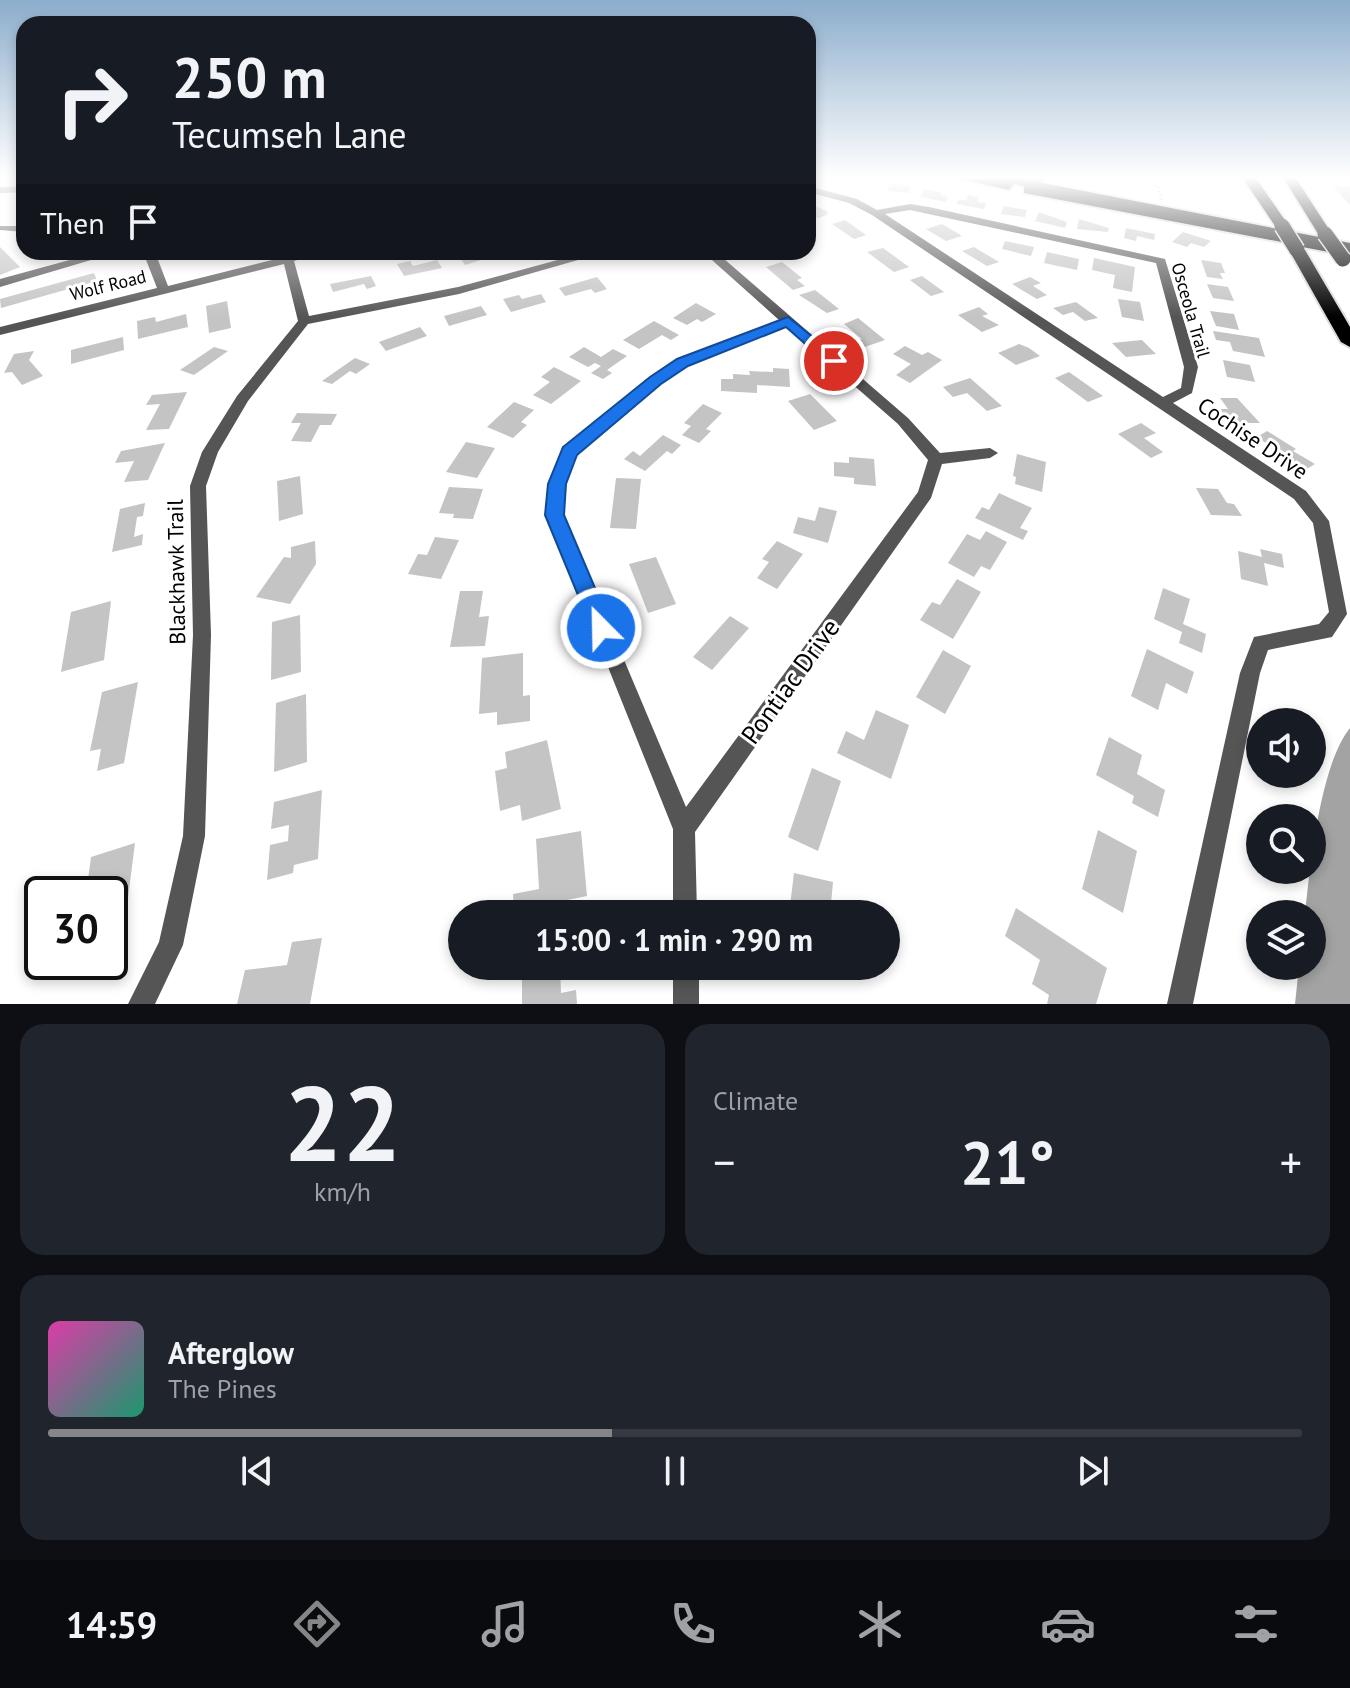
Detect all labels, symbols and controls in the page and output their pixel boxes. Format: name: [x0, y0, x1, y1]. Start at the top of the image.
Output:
text: 250 m: [172, 41, 327, 113]
icon: right: [40, 48, 144, 152]
text: Tecumseh Lane: [172, 111, 407, 158]
icon: arrive: [121, 200, 165, 244]
text: Then: [40, 203, 105, 242]
street label: Osceola Trail: [1166, 260, 1216, 361]
street label: Wolf Road: [68, 264, 148, 306]
pin: [800, 327, 868, 395]
icon: arrive: [812, 339, 856, 383]
street label: Cochise Drive: [1193, 391, 1313, 485]
street label: Blackhawk Trail: [161, 498, 191, 645]
position arrow: [559, 586, 643, 670]
street label: Pontiac Drive: [734, 612, 846, 750]
map controls: [1246, 708, 1326, 980]
button: sound: [1246, 708, 1326, 788]
button: search: [1246, 804, 1326, 884]
speed limit sign: 30: [24, 876, 128, 980]
button: layers: [1246, 900, 1326, 980]
text: 15:00 · 1 min · 290 m: [535, 920, 813, 959]
text: 22: [284, 1055, 401, 1190]
text: Climate: [713, 1084, 798, 1117]
text: 21°: [960, 1123, 1055, 1201]
text: −: [713, 1133, 735, 1190]
text: +: [1280, 1133, 1302, 1190]
text: km/h: [314, 1175, 371, 1208]
text: Afterglow: [168, 1333, 294, 1372]
text: The Pines: [168, 1372, 277, 1405]
icon: previous: [235, 1449, 279, 1493]
icon: pause: [653, 1449, 697, 1493]
icon: next: [1071, 1449, 1115, 1493]
icon: directions: [289, 1596, 345, 1652]
icon: music: [477, 1596, 533, 1652]
icon: phone: [665, 1596, 721, 1652]
icon: climate: [852, 1596, 908, 1652]
icon: car: [1040, 1596, 1096, 1652]
icon: filters: [1228, 1596, 1284, 1652]
text: 14:59: [66, 1601, 157, 1648]

